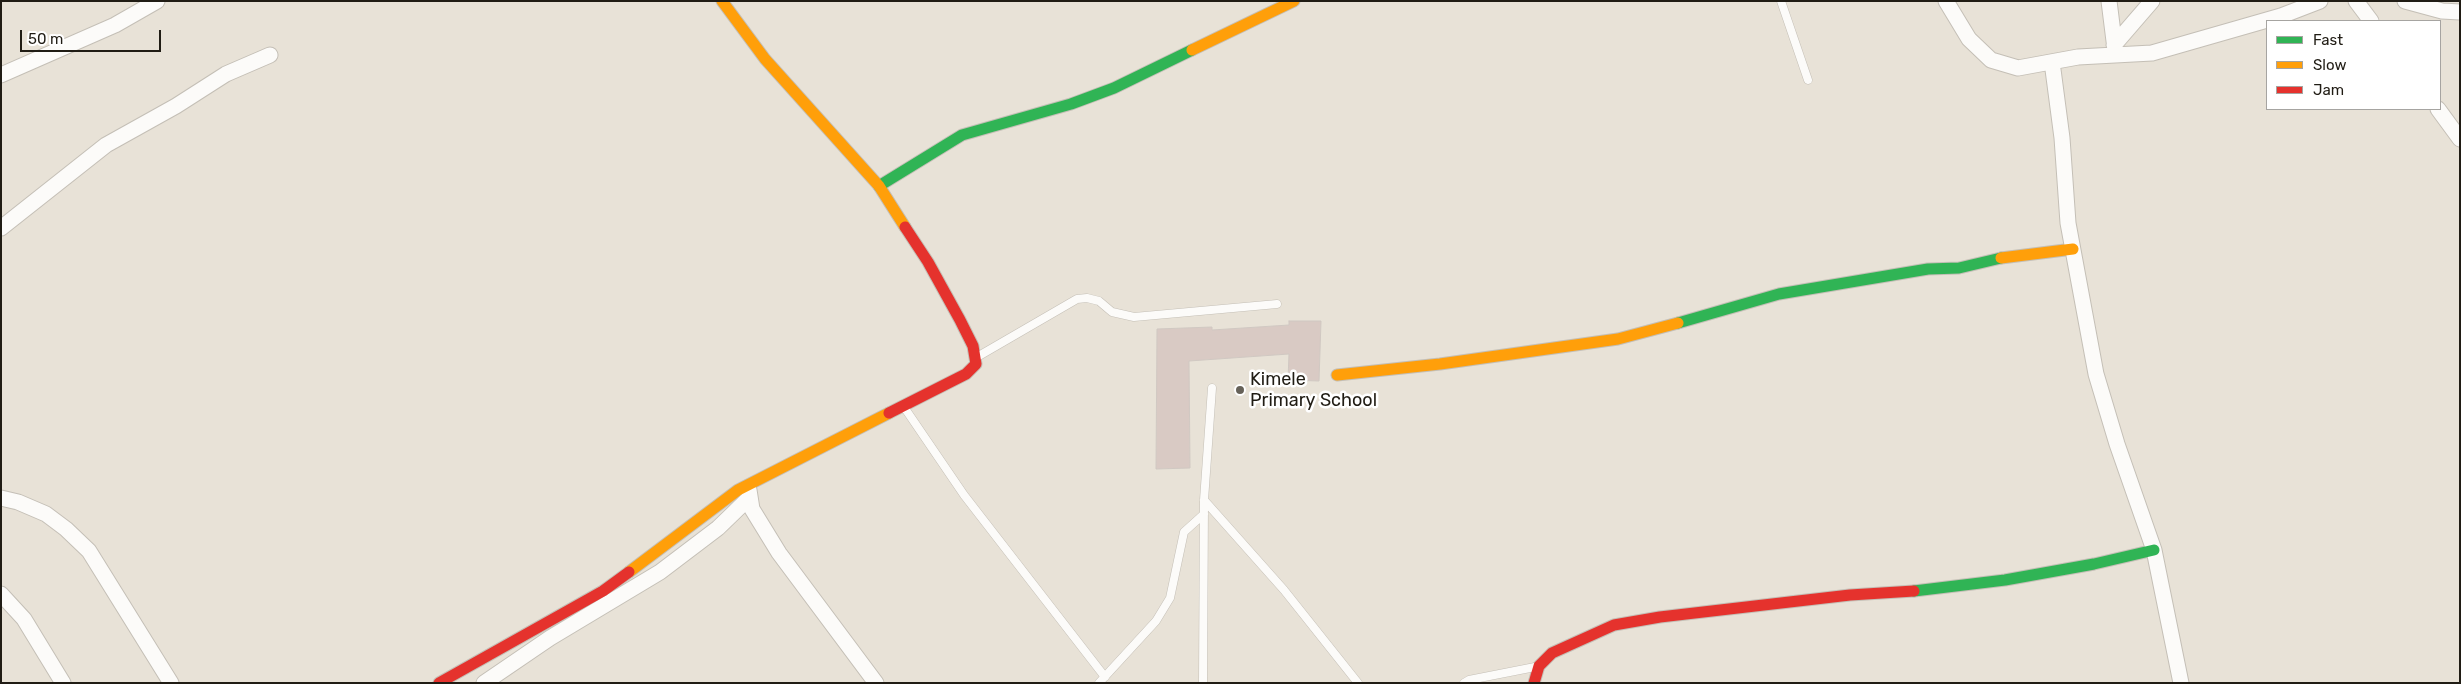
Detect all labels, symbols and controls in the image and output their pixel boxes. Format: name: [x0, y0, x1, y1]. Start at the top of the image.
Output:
scale bar: [22, 20, 164, 52]
legend: [2266, 20, 2441, 110]
text: 50 m: [28, 30, 63, 48]
text: Fast: [2313, 31, 2343, 49]
text: Slow: [2313, 56, 2346, 74]
text: Jam: [2313, 81, 2344, 99]
place label: Kimele Primary School: [1250, 369, 1377, 412]
marker: Kimele Primary School: [1234, 384, 1246, 396]

